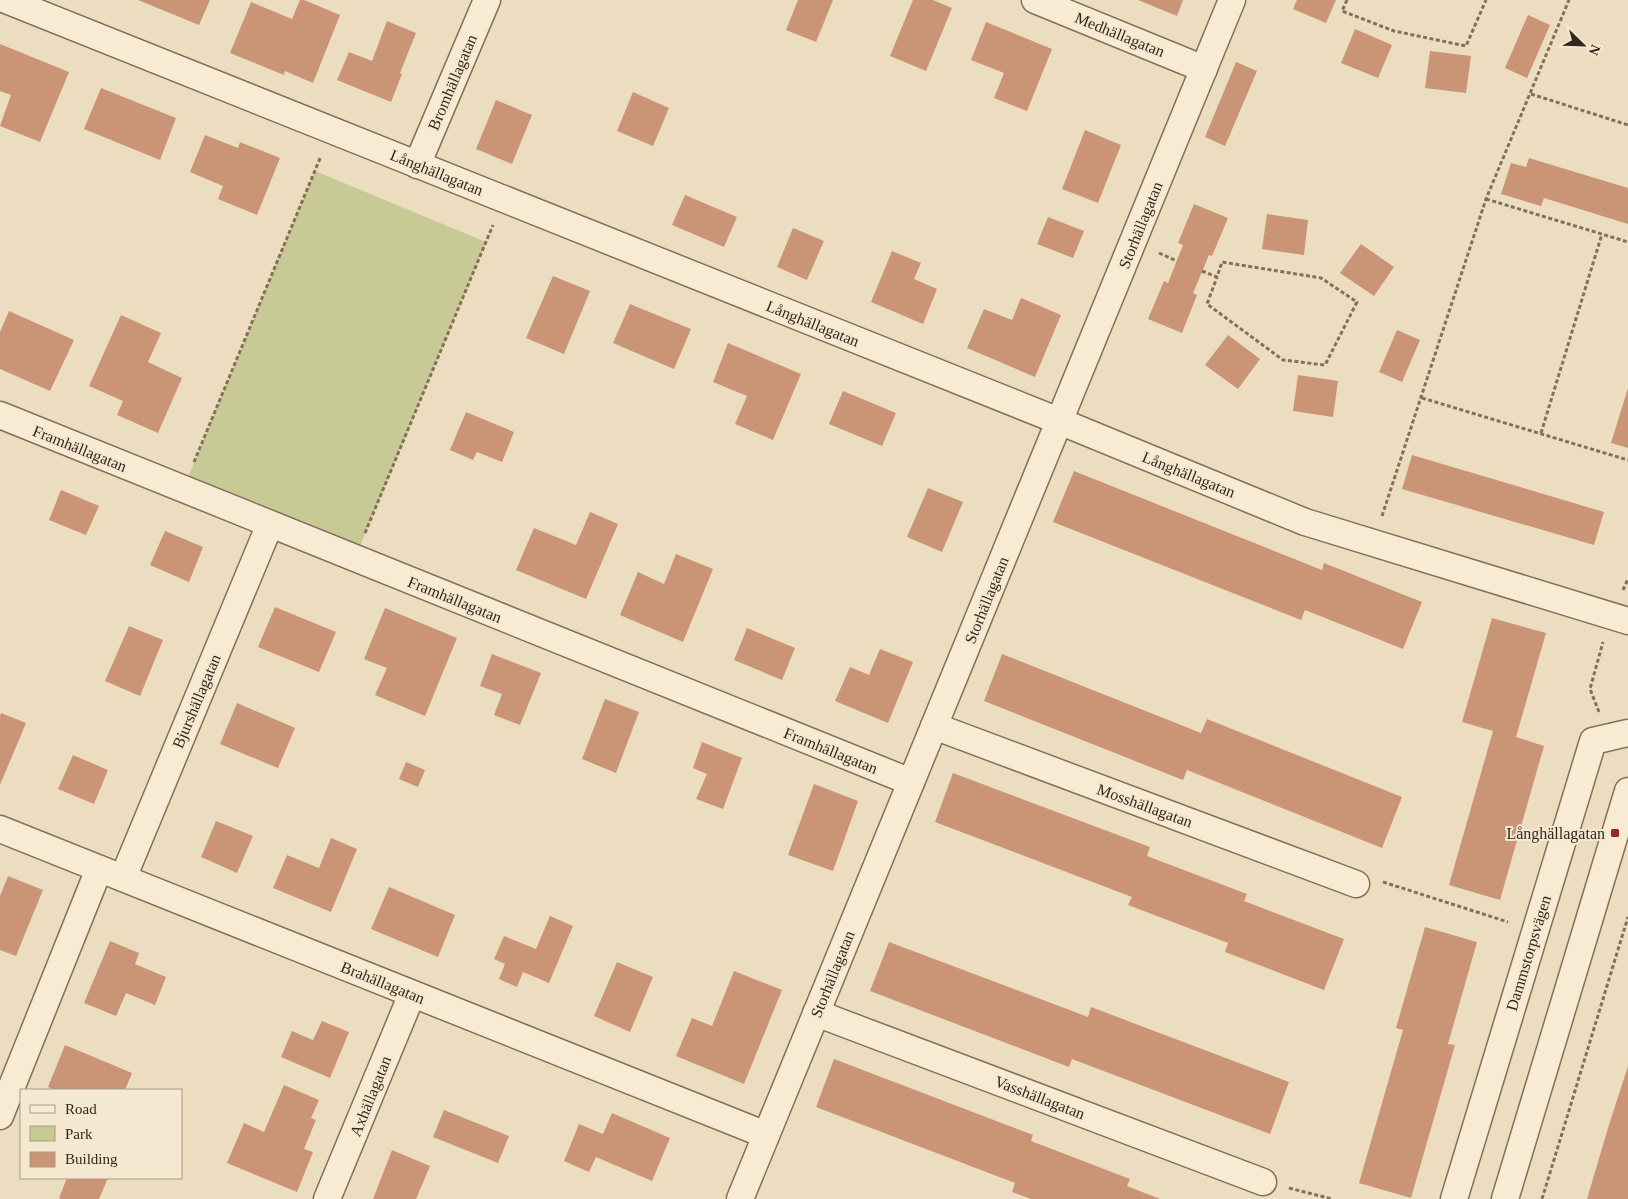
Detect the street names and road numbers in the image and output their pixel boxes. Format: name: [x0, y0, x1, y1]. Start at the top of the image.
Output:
street label: Medhällagatan: [1072, 9, 1167, 61]
street label: Bromhällagatan: [425, 32, 481, 133]
street label: Långhällagatan: [388, 146, 486, 200]
street label: Storhällagatan: [1115, 179, 1167, 272]
street label: Långhällagatan: [764, 297, 862, 351]
street label: Framhällagatan: [30, 422, 129, 476]
street label: Långhällagatan: [1140, 448, 1238, 502]
street label: Storhällagatan: [961, 554, 1013, 647]
street label: Framhällagatan: [405, 573, 504, 627]
street label: Bjurshällagatan: [169, 652, 225, 751]
street label: Framhällagatan: [781, 724, 880, 778]
street label: Mosshällagatan: [1094, 780, 1195, 832]
street label: Dammstorpsvägen: [1503, 893, 1555, 1013]
street label: Storhällagatan: [807, 928, 859, 1021]
street label: Brahällagatan: [338, 958, 427, 1008]
street label: Axhällagatan: [347, 1053, 395, 1139]
street label: Vasshällagatan: [992, 1072, 1087, 1123]

